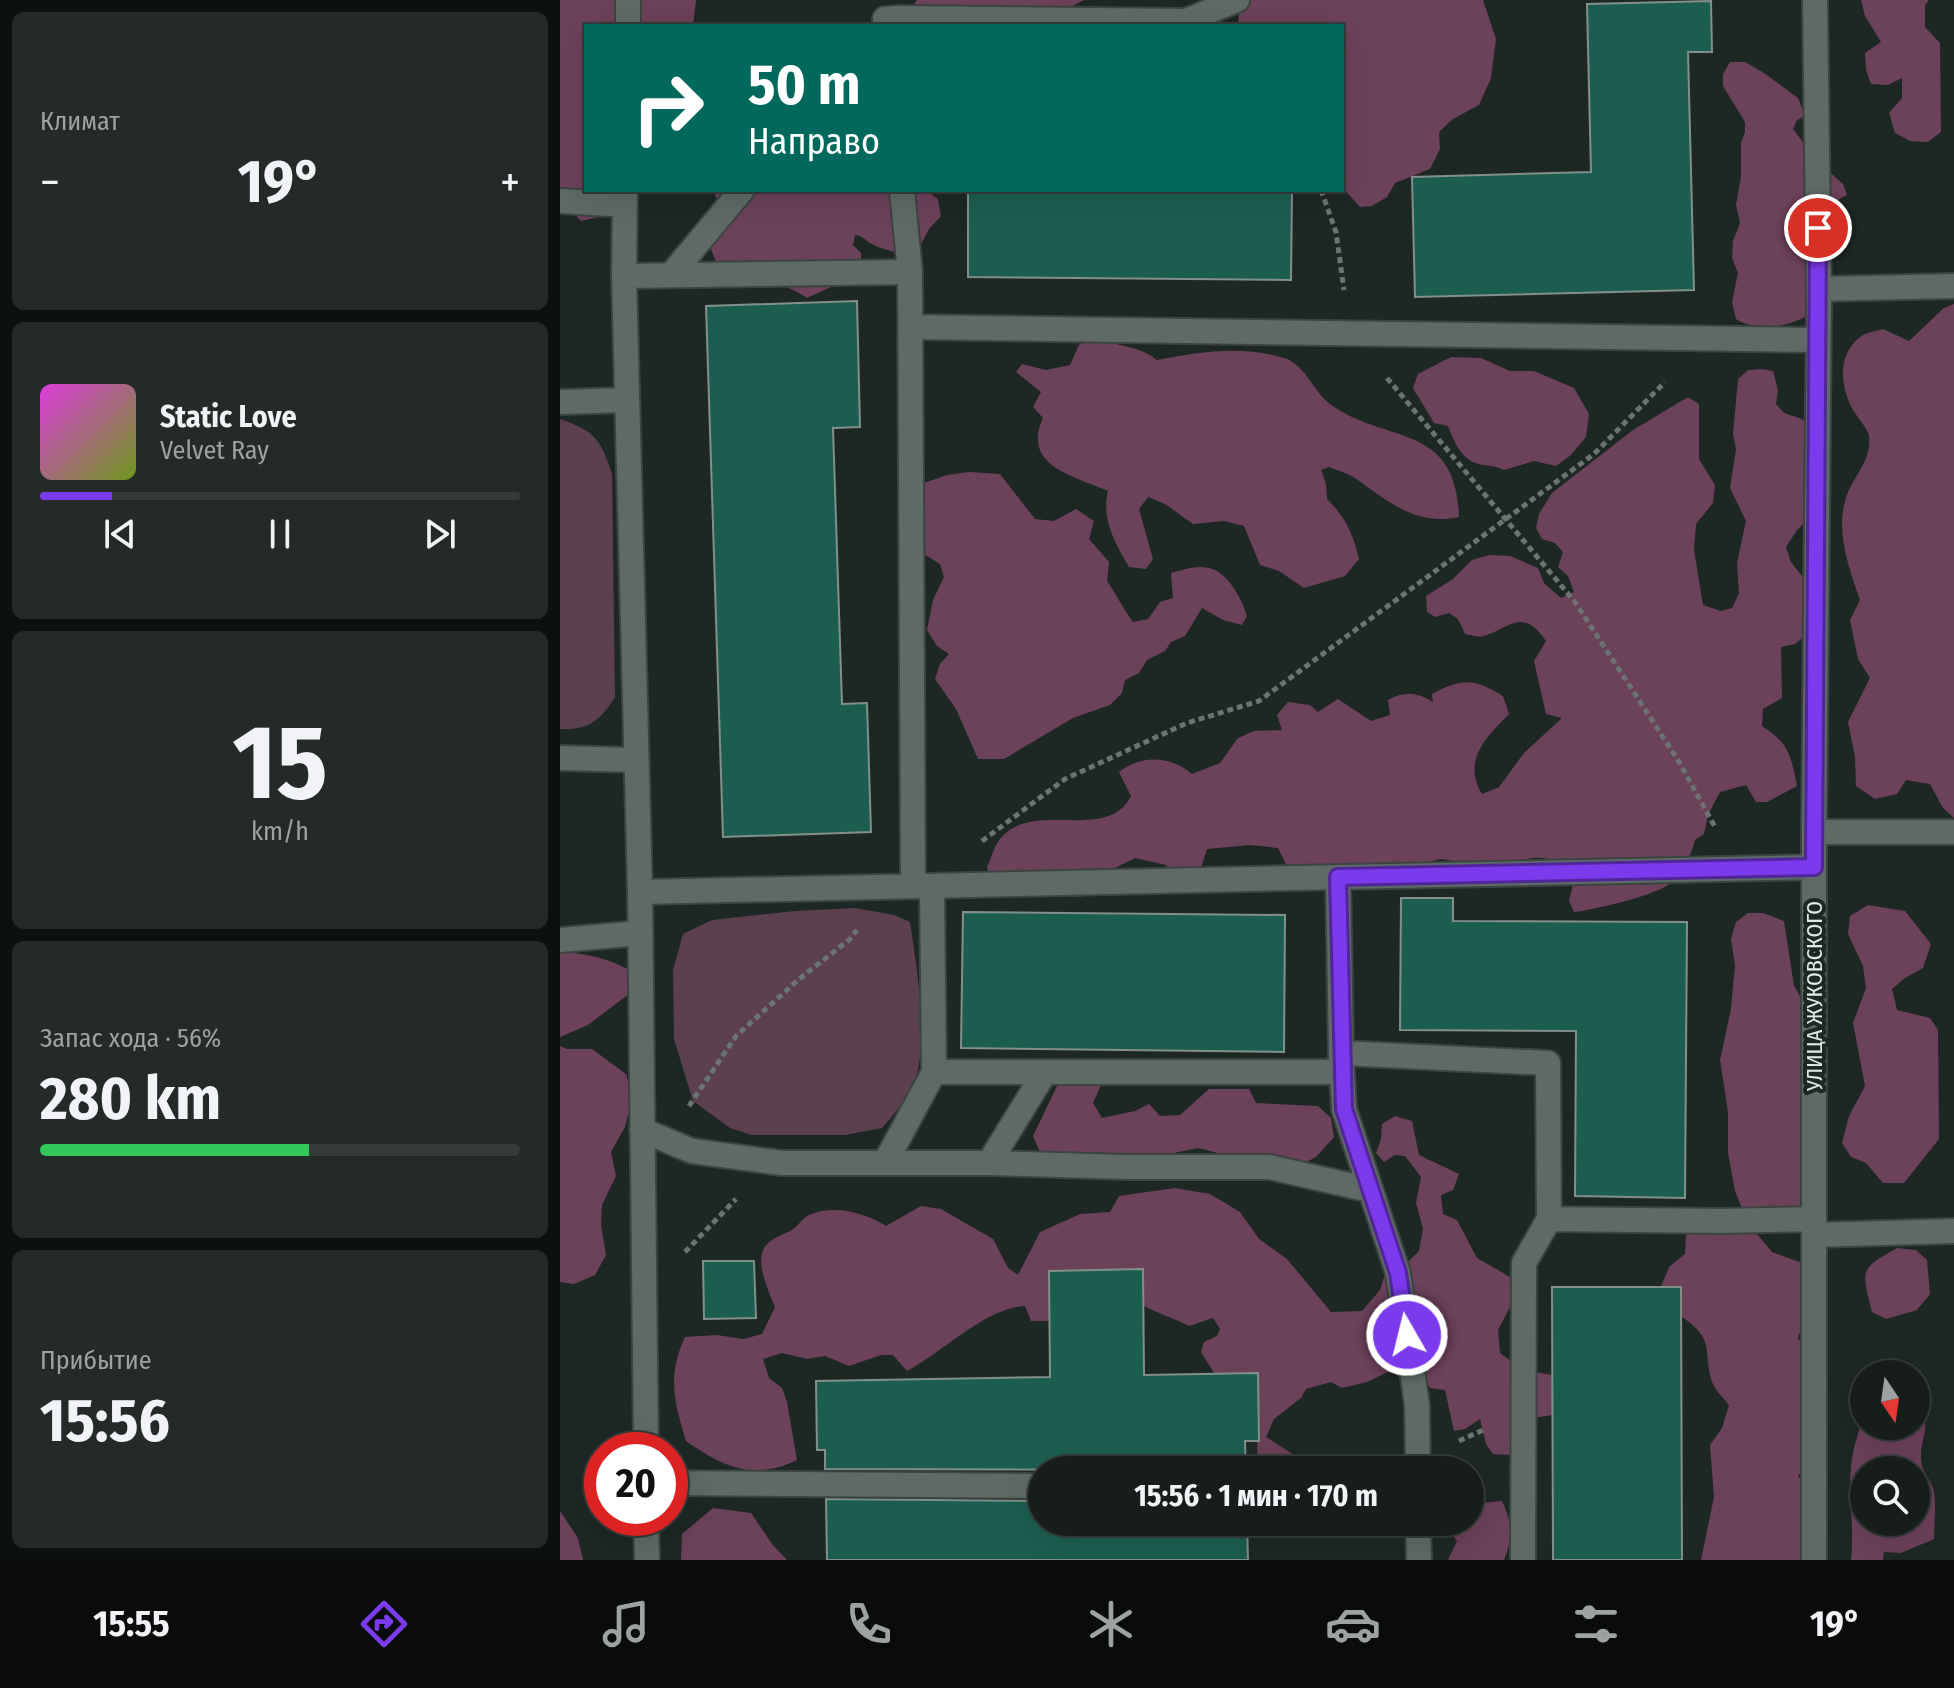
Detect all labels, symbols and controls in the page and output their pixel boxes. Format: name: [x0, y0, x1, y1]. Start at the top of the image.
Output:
text: 50 m: [748, 52, 860, 119]
icon: right: [616, 56, 720, 160]
text: Климат: [40, 106, 120, 137]
text: Направо: [748, 120, 880, 164]
text: 19°: [238, 146, 322, 218]
text: −: [40, 156, 60, 209]
text: +: [500, 156, 520, 209]
pin: [1784, 194, 1852, 262]
icon: arrive: [1796, 206, 1840, 250]
text: Static Love: [160, 399, 297, 435]
text: Velvet Ray: [160, 435, 269, 466]
icon: previous: [98, 512, 142, 556]
icon: pause: [258, 512, 302, 556]
icon: next: [418, 512, 462, 556]
text: 15: [232, 701, 328, 826]
text: km/h: [251, 816, 309, 847]
street label: УЛИЦА ЖУКОВСКОГО: [1801, 901, 1828, 1092]
text: Запас хода · 56%: [40, 1023, 221, 1054]
text: 280 km: [40, 1063, 221, 1135]
position arrow: [1365, 1293, 1449, 1377]
text: Прибытие: [40, 1345, 152, 1376]
north arrow: [1850, 1360, 1930, 1440]
map controls: [1850, 1360, 1930, 1536]
text: 15:56: [40, 1385, 170, 1457]
speed limit sign: 20: [584, 1432, 688, 1536]
button: search: [1850, 1456, 1930, 1536]
text: 15:56 · 1 мин · 170 m: [1134, 1478, 1378, 1514]
icon: directions: [356, 1596, 412, 1652]
icon: music: [598, 1596, 654, 1652]
icon: phone: [841, 1596, 897, 1652]
icon: climate: [1083, 1596, 1139, 1652]
icon: car: [1325, 1596, 1381, 1652]
icon: filters: [1568, 1596, 1624, 1652]
text: 15:55: [93, 1602, 170, 1646]
text: 19°: [1810, 1602, 1861, 1646]

